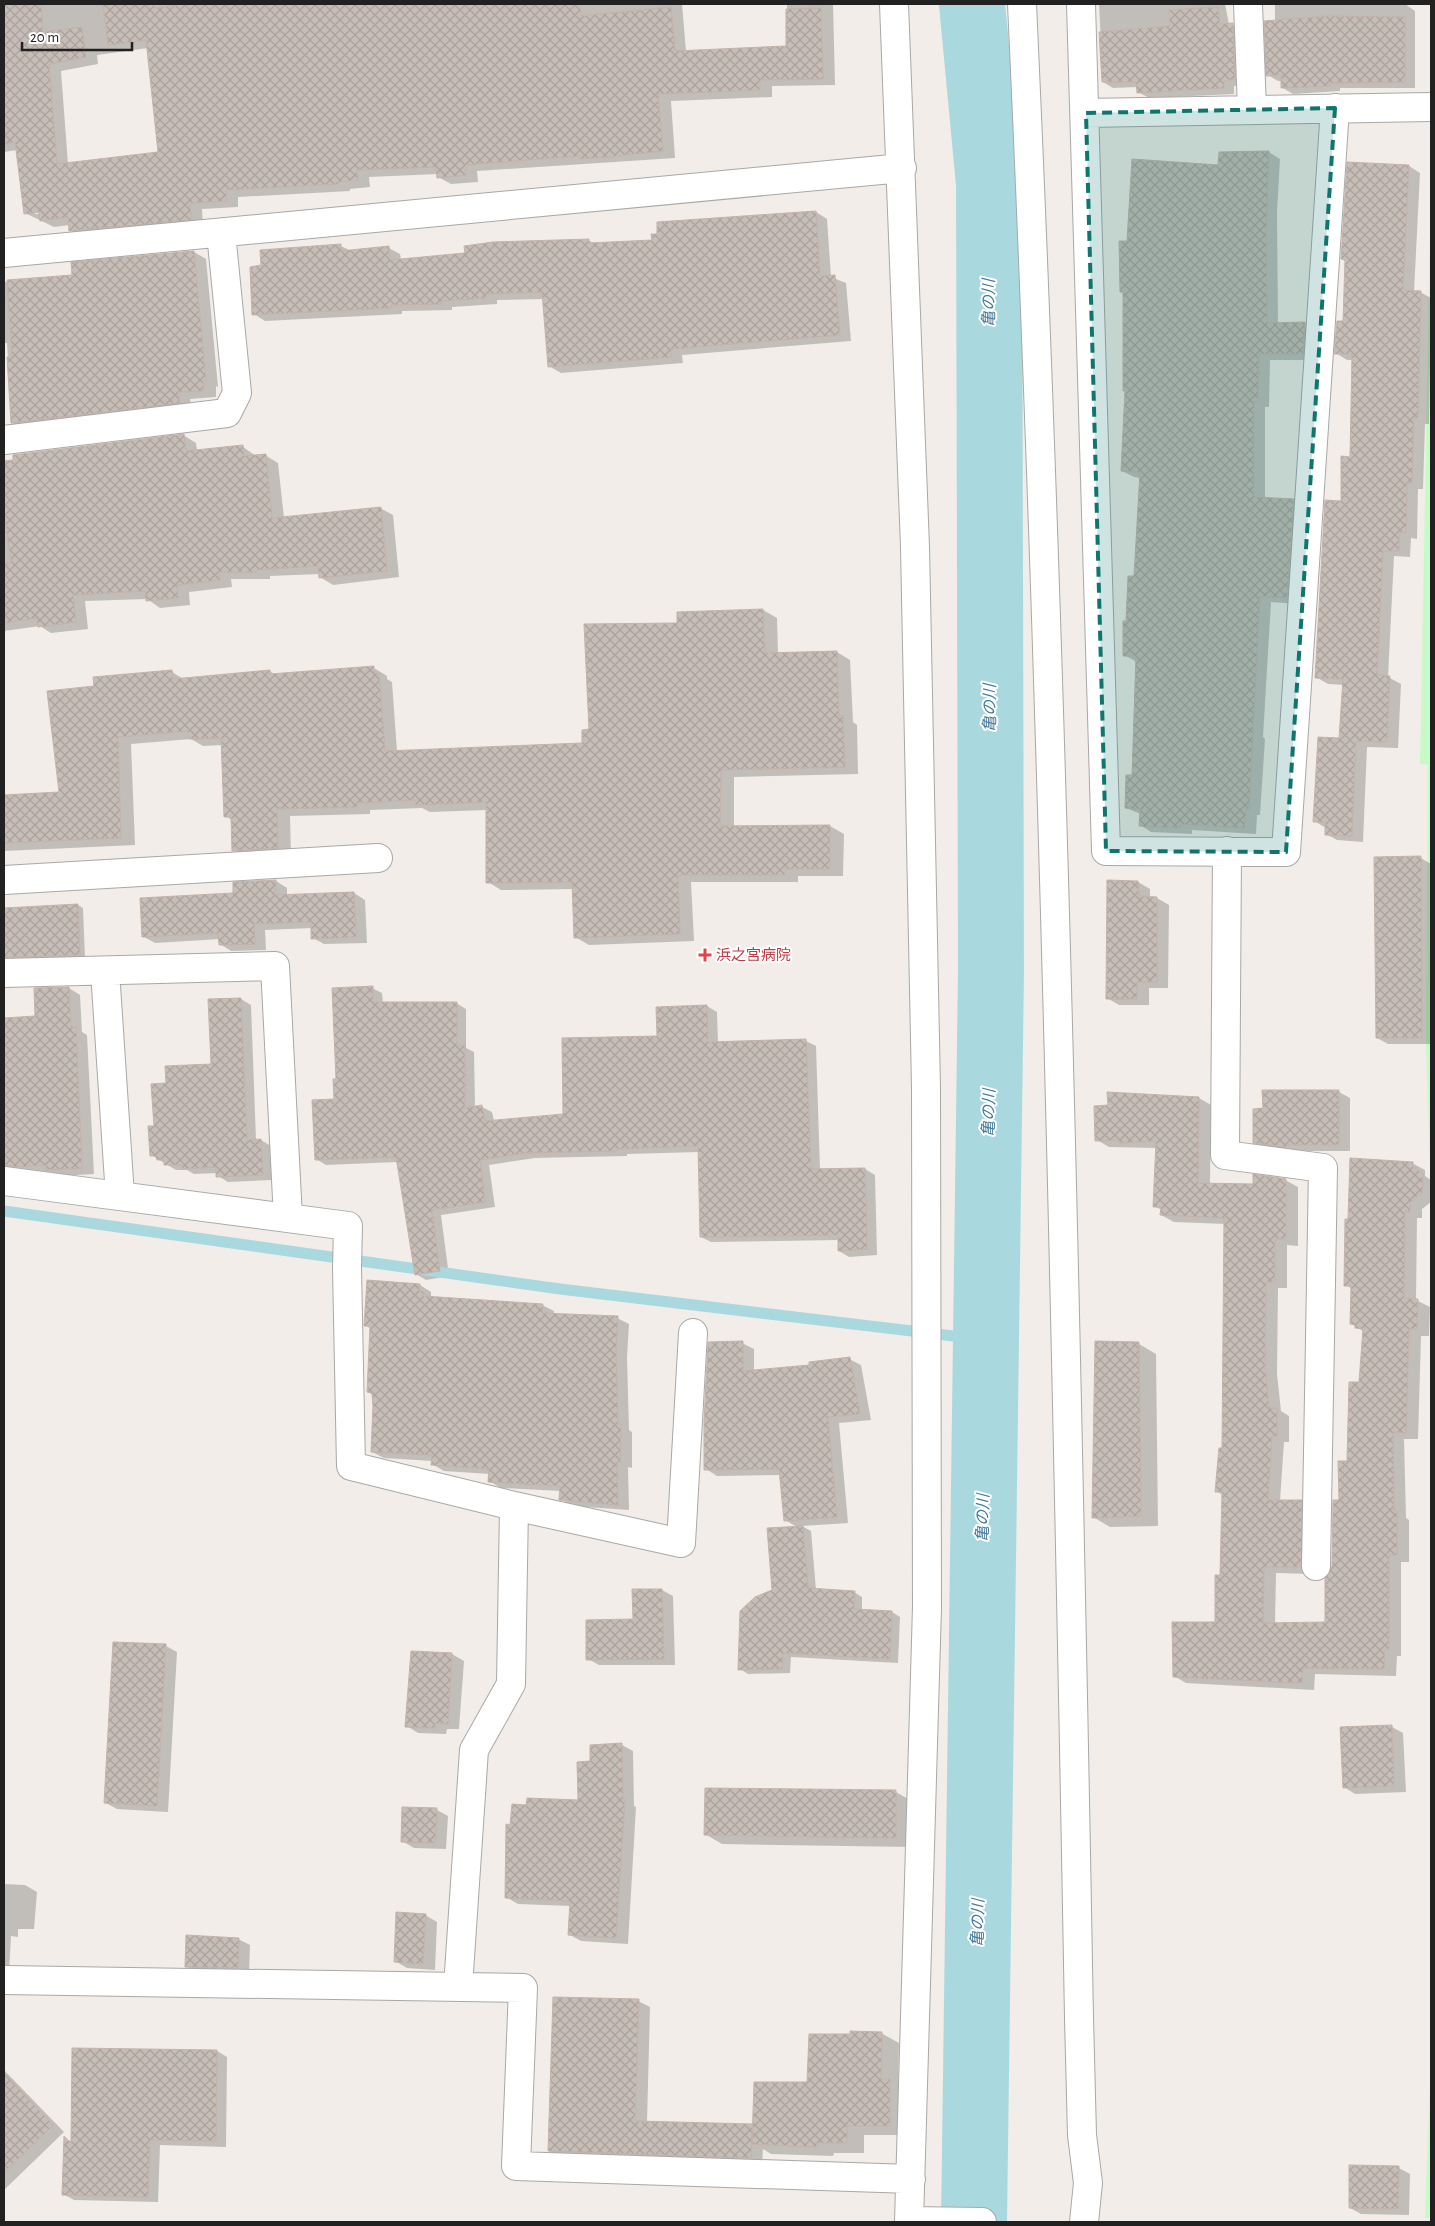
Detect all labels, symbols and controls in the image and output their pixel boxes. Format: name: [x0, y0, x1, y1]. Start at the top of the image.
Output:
scale bar: [22, 20, 132, 52]
text: 20 m: [30, 30, 59, 45]
water label: 亀の川: [980, 277, 997, 327]
water label: 亀の川: [981, 682, 998, 732]
place label: 浜之宮病院: [716, 947, 791, 963]
marker: 浜之宮病院: [698, 948, 712, 962]
water label: 亀の川: [980, 1087, 997, 1137]
water label: 亀の川: [974, 1492, 991, 1542]
water label: 亀の川: [969, 1897, 986, 1947]

